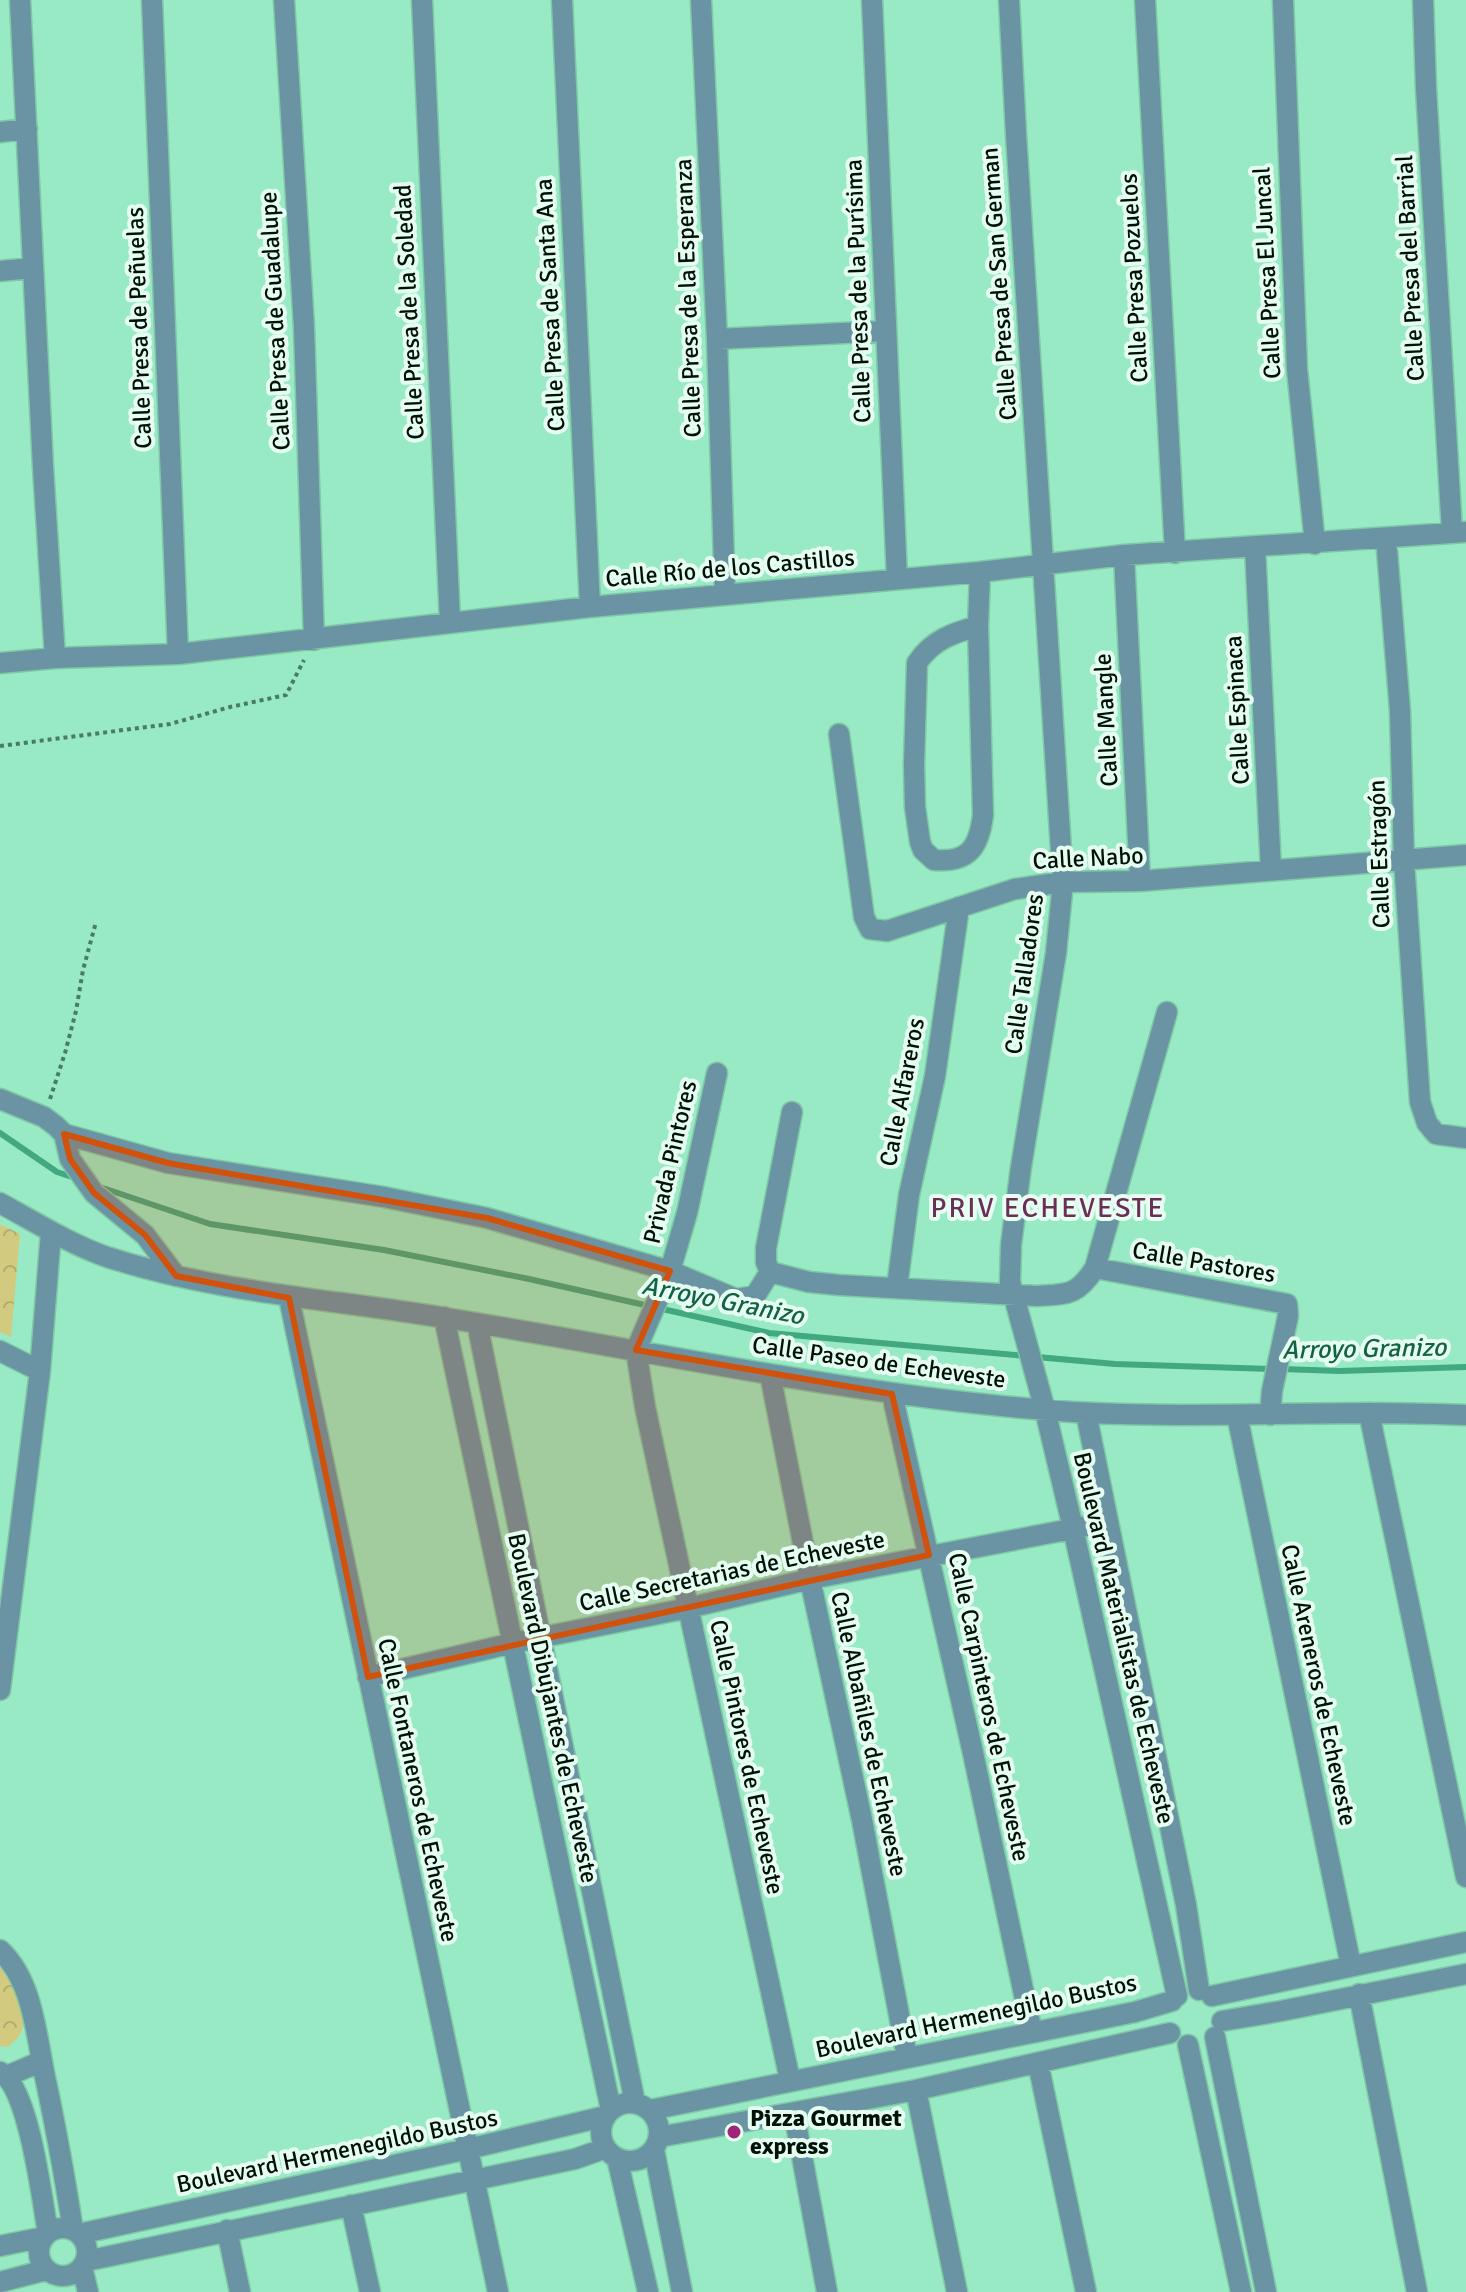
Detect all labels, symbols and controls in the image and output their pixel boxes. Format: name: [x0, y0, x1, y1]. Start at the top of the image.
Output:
street label: Calle Presa de San German: [974, 147, 1024, 421]
street label: Calle Presa del Barrial: [1389, 154, 1431, 382]
street label: Calle Presa de la Esperanza: [668, 158, 708, 438]
street label: Calle Presa de la Purísima: [838, 159, 878, 423]
street label: Calle Presa El Juncal: [1246, 166, 1288, 380]
street label: Calle Presa Pozuelos: [1114, 173, 1154, 383]
street label: Calle Presa de Santa Ana: [528, 178, 572, 432]
street label: Calle Presa de la Soledad: [387, 184, 431, 440]
street label: Calle Presa de Guadalupe: [253, 191, 297, 451]
street label: Calle Presa de Peñuelas: [120, 207, 158, 449]
street label: Calle Río de los Castillos: [604, 542, 856, 594]
street label: Calle Espinaca: [1218, 635, 1256, 785]
street label: Calle Mangle: [1088, 653, 1124, 787]
street label: Calle Estragón: [1361, 779, 1397, 929]
street label: Calle Nabo: [1032, 840, 1144, 876]
street label: Calle Talladores: [998, 892, 1050, 1056]
street label: Calle Alfareros: [873, 1015, 931, 1169]
street label: Privada Pintores: [637, 1077, 703, 1247]
district label: PRIV ECHEVESTE: [931, 1191, 1165, 1225]
street label: Calle Pastores: [1130, 1235, 1278, 1289]
water label: Arroyo Granizo: [639, 1270, 808, 1333]
street label: Calle Paseo de Echeveste: [750, 1329, 1008, 1395]
water label: Arroyo Granizo: [1282, 1332, 1448, 1366]
street label: Boulevard Materialistas de Echeveste: [1067, 1449, 1181, 1827]
street label: Calle Secretarias de Echeveste: [577, 1524, 887, 1618]
street label: Boulevard Dibujantes de Echeveste: [501, 1530, 605, 1886]
street label: Calle Areneros de Echeveste: [1274, 1542, 1364, 1828]
street label: Calle Carpinteros de Echeveste: [942, 1550, 1036, 1864]
street label: Calle Albañiles de Echeveste: [824, 1589, 914, 1879]
street label: Calle Pintores de Echeveste: [703, 1617, 791, 1897]
street label: Calle Fontaneros de Echeveste: [371, 1635, 465, 1945]
street label: Boulevard Hermenegildo Bustos: [813, 1967, 1139, 2065]
street label: Boulevard Hermenegildo Bustos: [174, 2102, 500, 2200]
place label: Pizza Gourmet express: [750, 2103, 902, 2161]
marker: Pizza Gourmet express: [725, 2123, 743, 2141]

